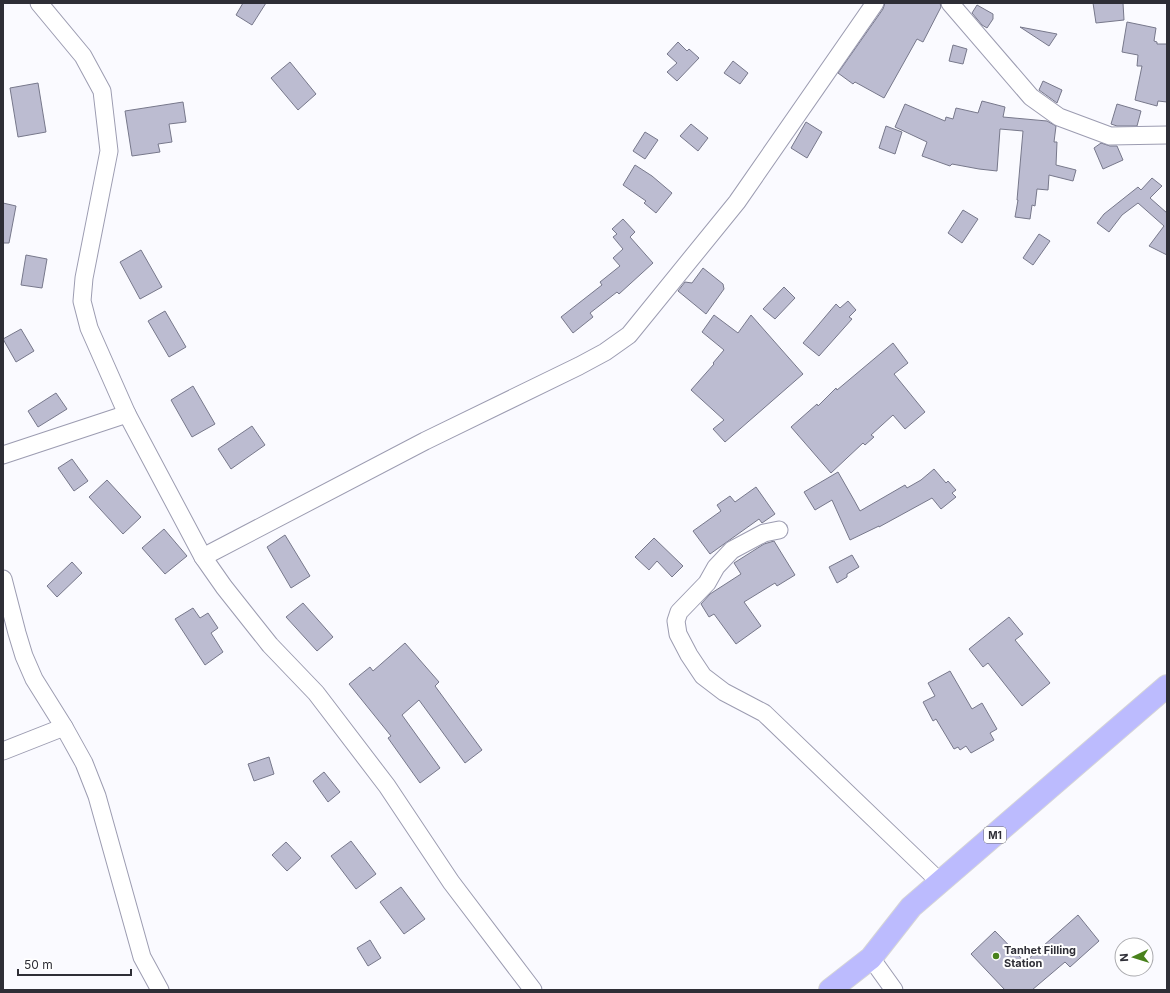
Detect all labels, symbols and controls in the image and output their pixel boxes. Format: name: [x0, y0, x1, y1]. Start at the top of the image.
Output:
road number: M1: [984, 827, 1006, 843]
north arrow: [1114, 937, 1154, 977]
place label: Tanhet Filling Station: [1004, 943, 1076, 970]
scale bar: [18, 951, 131, 977]
marker: Tanhet Filling Station: [991, 951, 1001, 961]
text: N: [1117, 953, 1131, 962]
text: 50 m: [24, 957, 53, 972]

